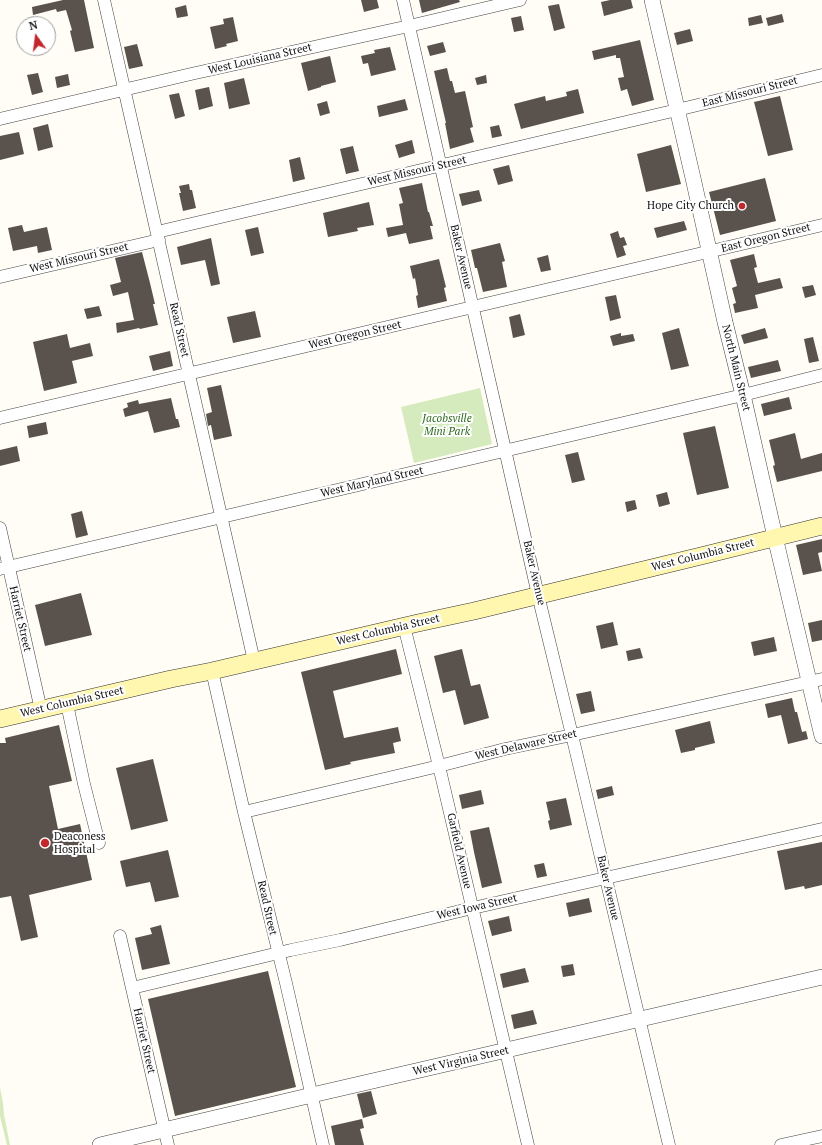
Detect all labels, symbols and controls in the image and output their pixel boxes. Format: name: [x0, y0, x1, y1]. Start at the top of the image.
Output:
north arrow: [16, 16, 56, 56]
text: N: [28, 18, 39, 33]
street label: West Louisiana Street: [207, 41, 313, 77]
street label: East Missouri Street: [701, 74, 799, 110]
street label: West Missouri Street: [366, 153, 468, 189]
place label: Hope City Church: [647, 199, 734, 213]
marker: Hope City Church: [737, 201, 747, 211]
street label: East Oregon Street: [720, 220, 812, 256]
street label: Baker Avenue: [447, 223, 475, 291]
street label: West Missouri Street: [28, 240, 130, 276]
street label: Read Street: [166, 301, 192, 359]
street label: West Oregon Street: [307, 318, 403, 352]
street label: North Main Street: [719, 323, 753, 413]
park label: Jacobsville Mini Park: [422, 412, 472, 438]
street label: West Maryland Street: [319, 464, 425, 500]
street label: West Columbia Street: [650, 536, 756, 574]
street label: Baker Avenue: [520, 539, 548, 607]
street label: Harriet Street: [6, 585, 34, 653]
street label: West Columbia Street: [335, 612, 441, 648]
street label: West Columbia Street: [19, 684, 125, 720]
street label: West Delaware Street: [474, 727, 578, 763]
street label: Garfield Avenue: [444, 812, 474, 890]
place label: Deaconess Hospital: [54, 830, 105, 856]
marker: Deaconess Hospital: [39, 837, 51, 849]
street label: Baker Avenue: [594, 854, 622, 922]
street label: Read Street: [254, 879, 280, 937]
street label: West Iowa Street: [436, 891, 518, 923]
street label: Harriet Street: [130, 1007, 158, 1075]
street label: West Virginia Street: [412, 1044, 510, 1078]

